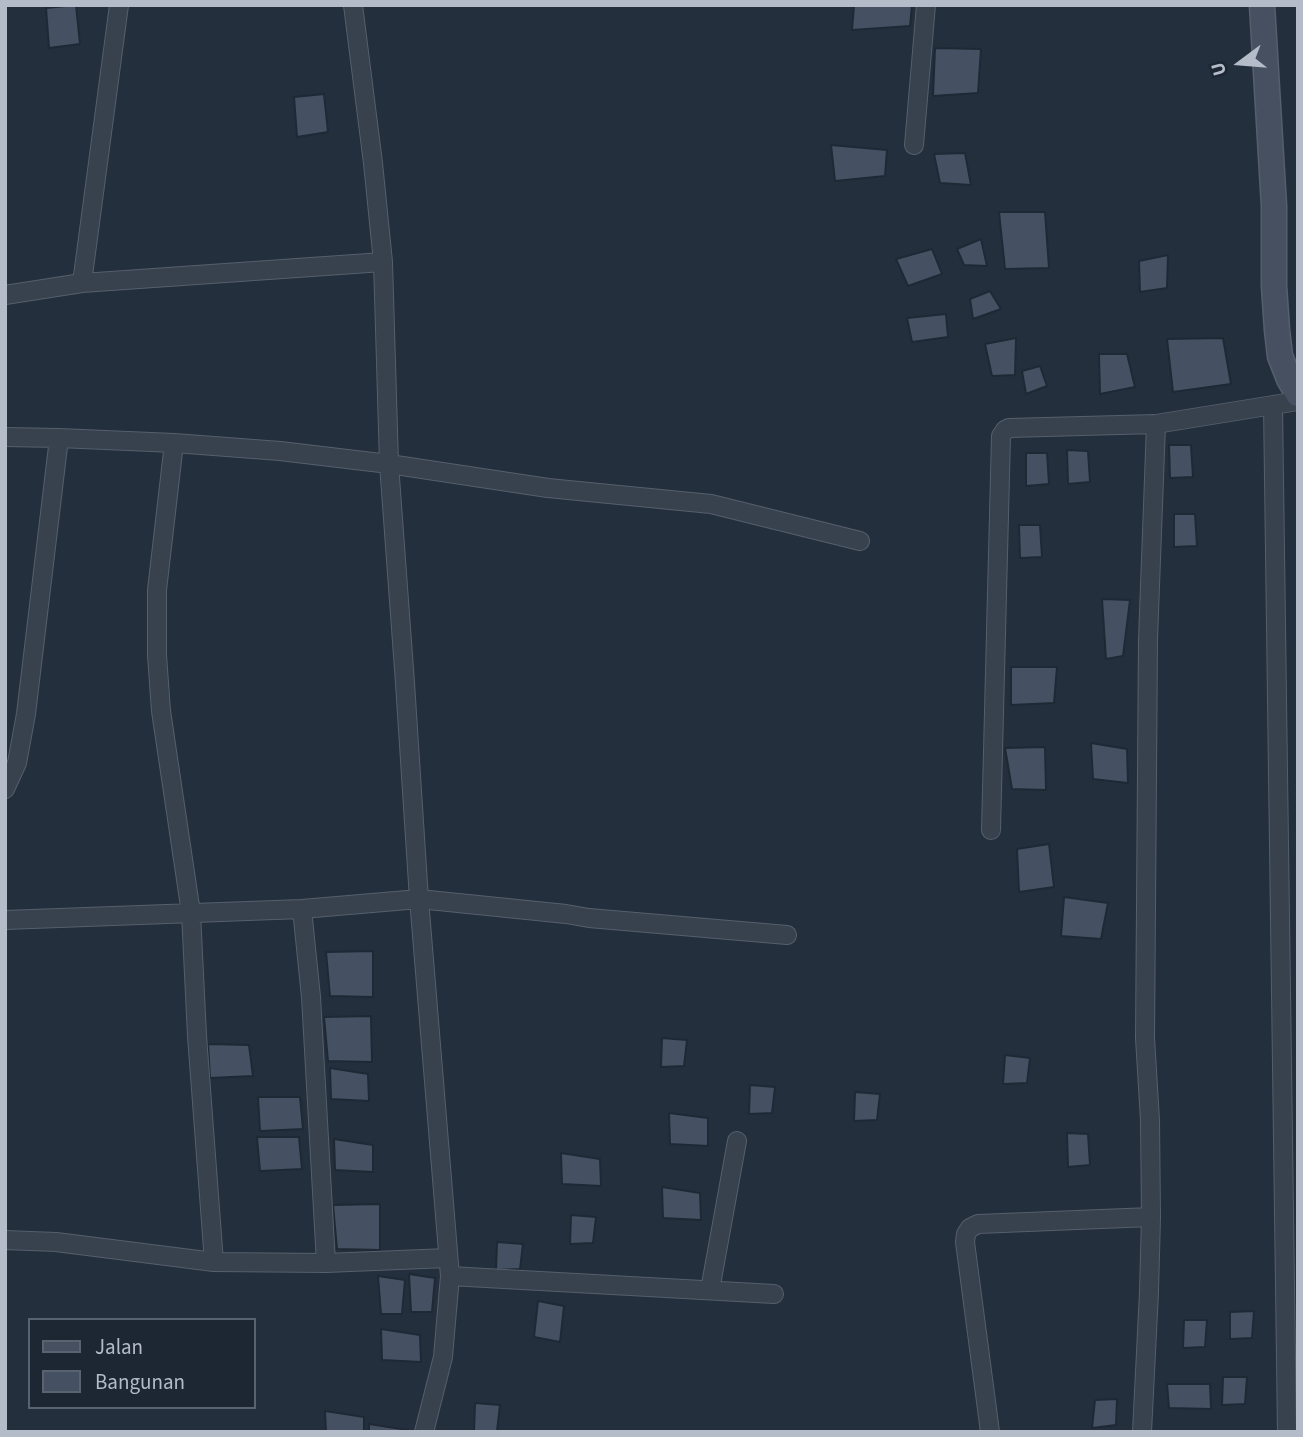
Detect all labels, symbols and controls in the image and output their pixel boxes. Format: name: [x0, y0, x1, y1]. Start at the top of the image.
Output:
north arrow: [1205, 28, 1275, 98]
text: U: [1205, 59, 1234, 79]
legend: [28, 1318, 256, 1409]
text: Jalan: [95, 1332, 143, 1362]
text: Bangunan: [95, 1367, 185, 1397]

